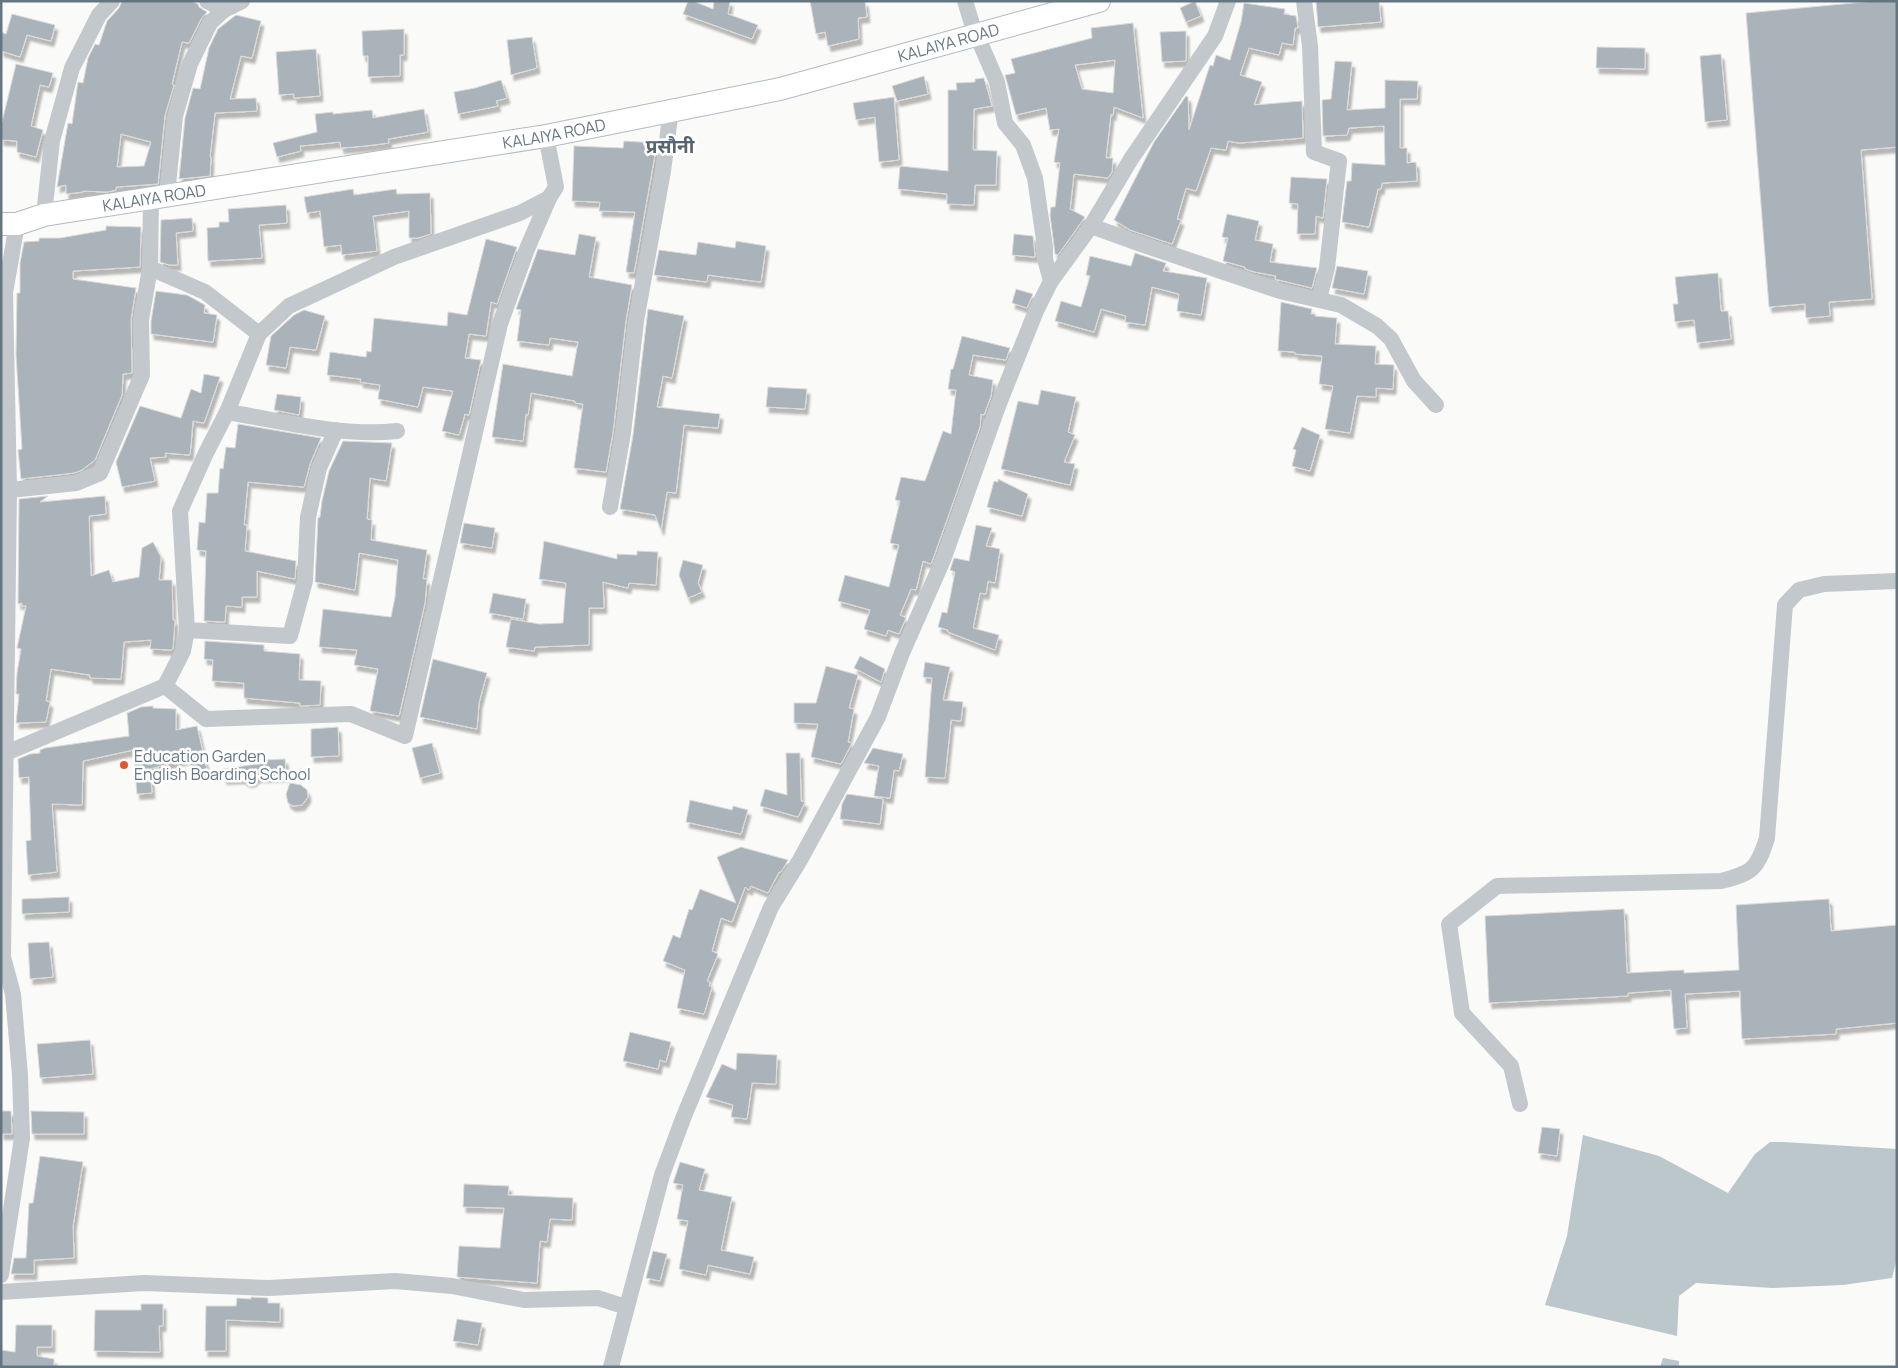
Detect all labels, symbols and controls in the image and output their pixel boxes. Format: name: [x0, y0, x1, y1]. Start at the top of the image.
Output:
street label: KALAIYA ROAD: [895, 18, 1002, 67]
street label: KALAIYA ROAD: [501, 113, 608, 154]
district label: प्रसौनी: [646, 133, 695, 159]
street label: KALAIYA ROAD: [101, 179, 208, 217]
place label: Education Garden English Boarding School: [134, 745, 311, 785]
marker: Education Garden English Boarding School: [118, 759, 130, 771]

